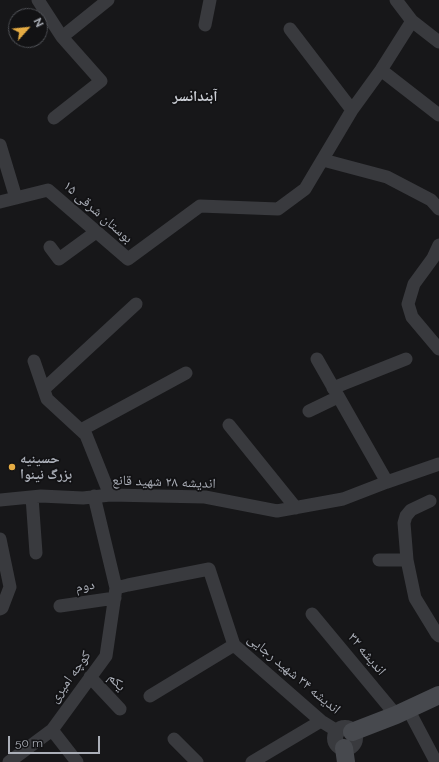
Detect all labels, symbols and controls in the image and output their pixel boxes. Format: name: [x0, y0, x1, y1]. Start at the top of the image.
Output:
north arrow: [8, 8, 48, 48]
text: N: [31, 16, 46, 29]
district label: آبندانسر: [173, 87, 217, 105]
street label: بوستان شرقی ۱۵: [60, 177, 136, 247]
place label: حسینیه بزرگ نینوا: [20, 451, 72, 484]
marker: حسینیه بزرگ نینوا: [7, 462, 17, 472]
street label: اندیشه ۲۸ شهید قانع: [112, 472, 216, 492]
street label: دوم: [74, 576, 96, 596]
street label: اندیشه ۳۲: [344, 629, 390, 679]
street label: اندیشه ۳۴ شهید رجایی: [244, 630, 344, 718]
street label: کوچه امیری: [46, 648, 94, 706]
street label: یکم: [105, 669, 129, 695]
scale bar: [10, 728, 102, 754]
text: 50 m: [15, 736, 43, 750]

